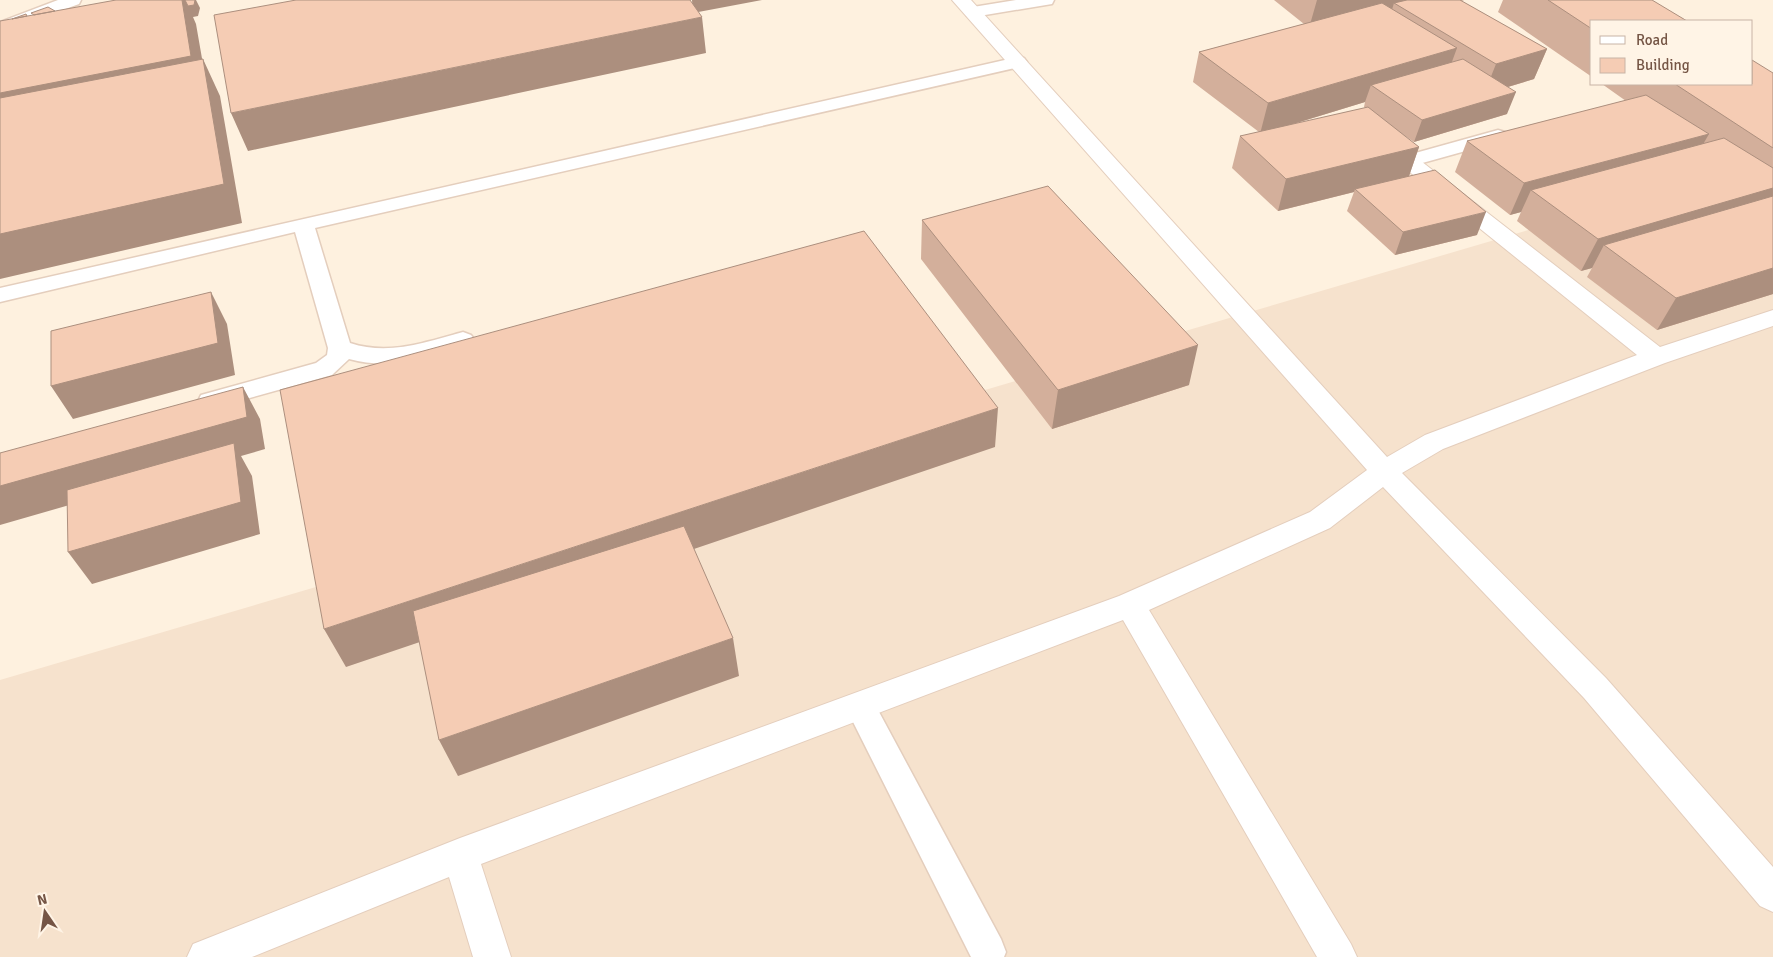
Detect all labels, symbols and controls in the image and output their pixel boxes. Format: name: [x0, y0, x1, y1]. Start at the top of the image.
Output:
legend: [1590, 20, 1753, 85]
text: Road: [1636, 31, 1668, 49]
text: Building: [1636, 56, 1690, 74]
north arrow: [20, 887, 70, 937]
text: N: [36, 890, 49, 909]

